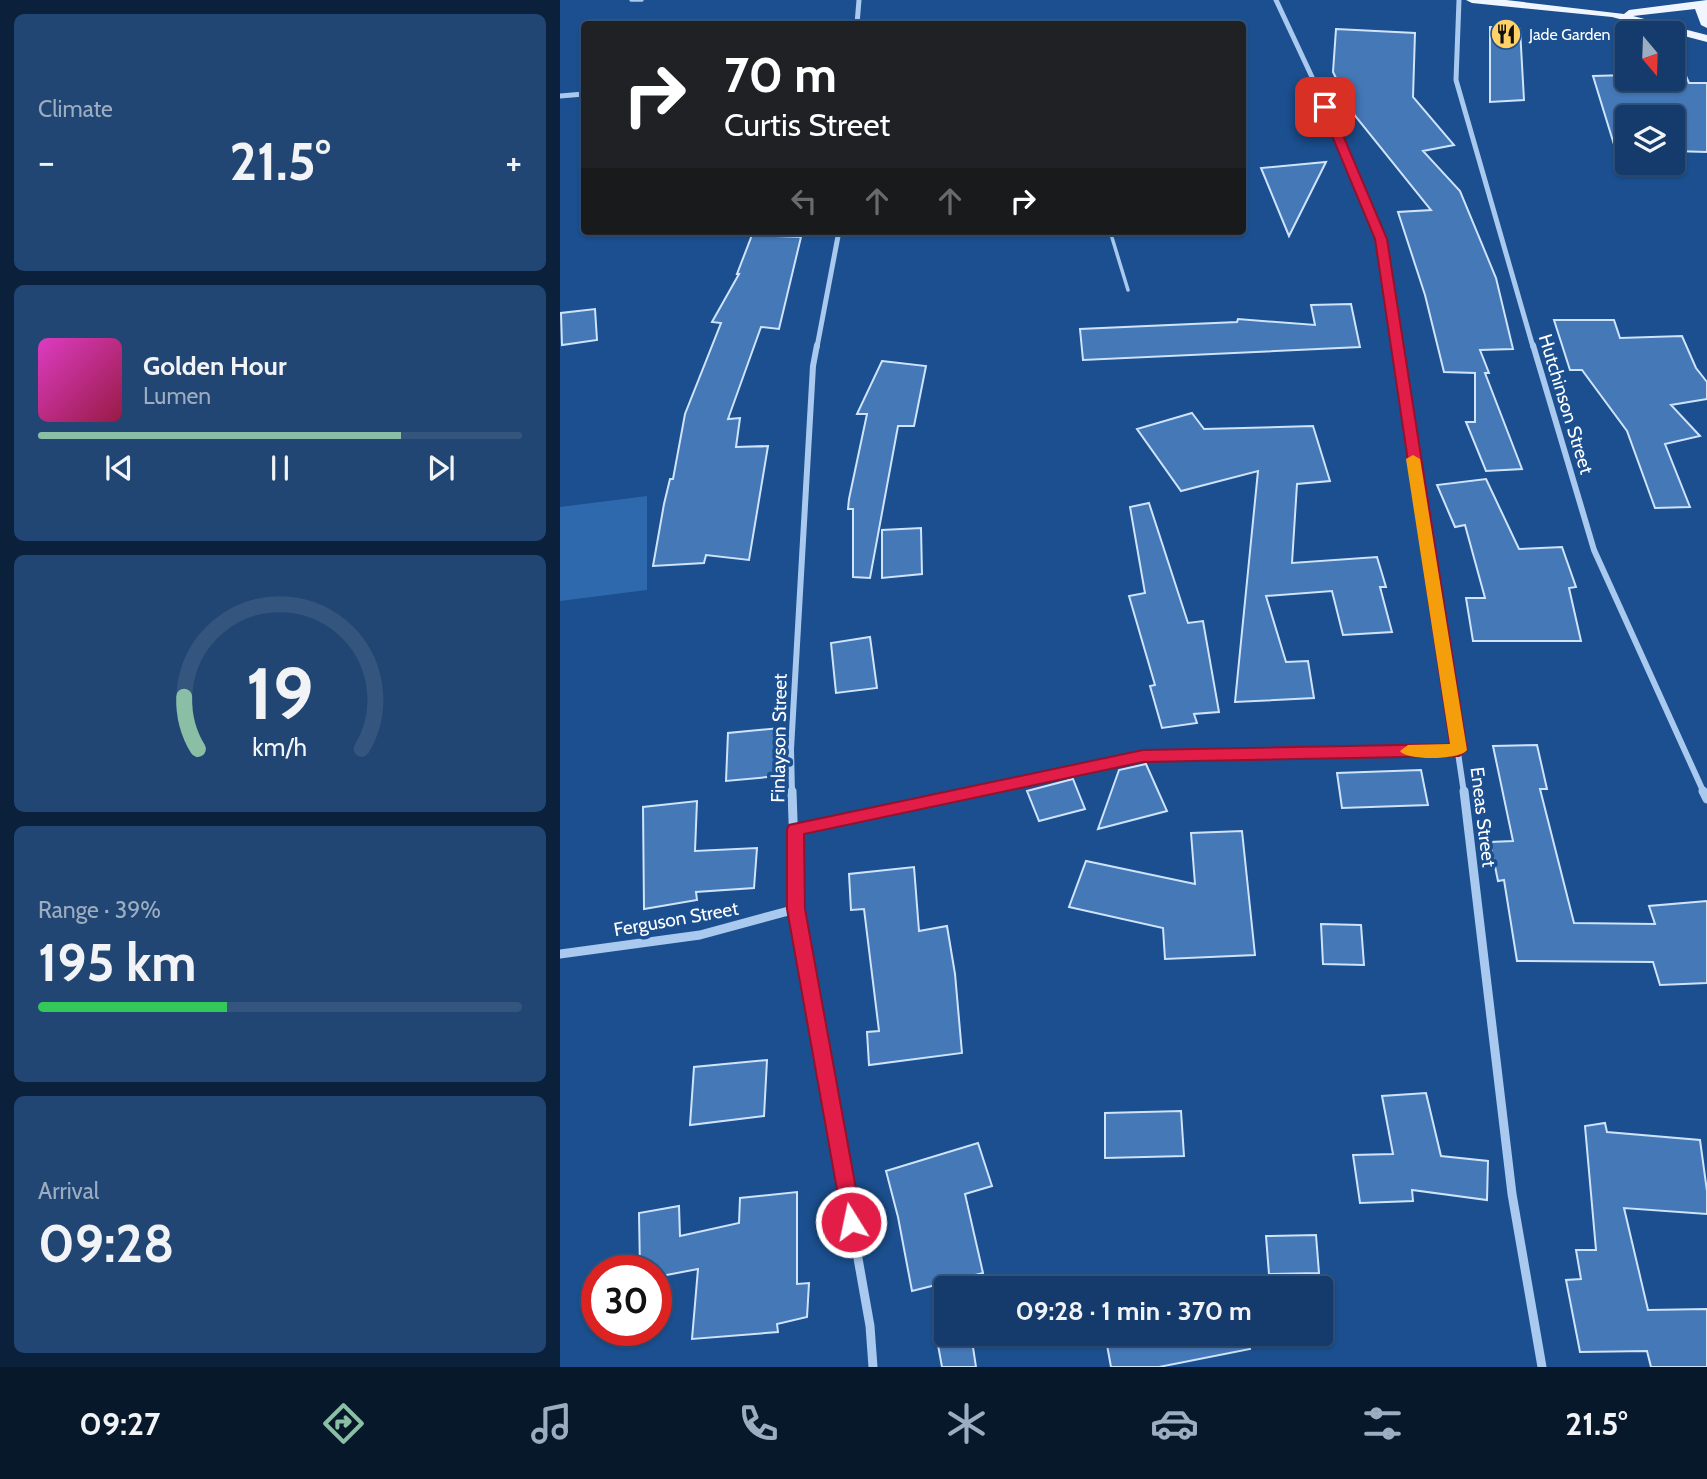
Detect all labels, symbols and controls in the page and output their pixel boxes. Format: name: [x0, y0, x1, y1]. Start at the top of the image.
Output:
restaurant icon: Jade Garden: [1489, 17, 1523, 51]
north arrow: [1615, 21, 1685, 91]
map controls: [1615, 21, 1685, 175]
place label: Jade Garden: [1528, 25, 1611, 44]
text: 70 m: [724, 45, 837, 104]
icon: right: [609, 49, 700, 140]
pin: [1295, 77, 1355, 137]
icon: arrive: [1306, 88, 1344, 126]
text: Climate: [38, 95, 113, 123]
text: Curtis Street: [724, 105, 890, 144]
button: layers: [1615, 105, 1685, 175]
text: 21.5°: [229, 130, 331, 193]
text: −: [38, 138, 55, 185]
text: +: [505, 138, 522, 185]
icon: left: [785, 182, 823, 220]
icon: ahead: [858, 182, 896, 220]
icon: ahead: [931, 182, 969, 220]
icon: right: [1004, 182, 1042, 220]
street label: Hutchinson Street: [1534, 331, 1598, 477]
text: Golden Hour: [143, 350, 286, 382]
text: Lumen: [143, 382, 211, 410]
icon: previous: [100, 449, 138, 487]
icon: pause: [261, 449, 299, 487]
icon: next: [422, 449, 460, 487]
text: 19: [246, 650, 314, 738]
street label: Finlayson Street: [766, 673, 792, 803]
text: km/h: [253, 732, 307, 762]
street label: Eneas Street: [1465, 766, 1501, 869]
text: Range · 39%: [38, 896, 161, 924]
street label: Ferguson Street: [612, 897, 741, 941]
text: 195 km: [38, 931, 196, 994]
text: Arrival: [38, 1177, 99, 1205]
position arrow: [814, 1185, 888, 1259]
text: 09:28: [38, 1212, 174, 1275]
speed limit sign: 30: [581, 1255, 672, 1346]
text: 09:28 · 1 min · 370 m: [1015, 1295, 1252, 1327]
icon: directions: [319, 1399, 368, 1448]
icon: music: [527, 1399, 576, 1448]
icon: phone: [734, 1399, 783, 1448]
icon: climate: [942, 1399, 991, 1448]
icon: car: [1150, 1399, 1199, 1448]
icon: filters: [1358, 1399, 1407, 1448]
text: 09:27: [79, 1404, 160, 1443]
text: 21.5°: [1565, 1404, 1628, 1443]

